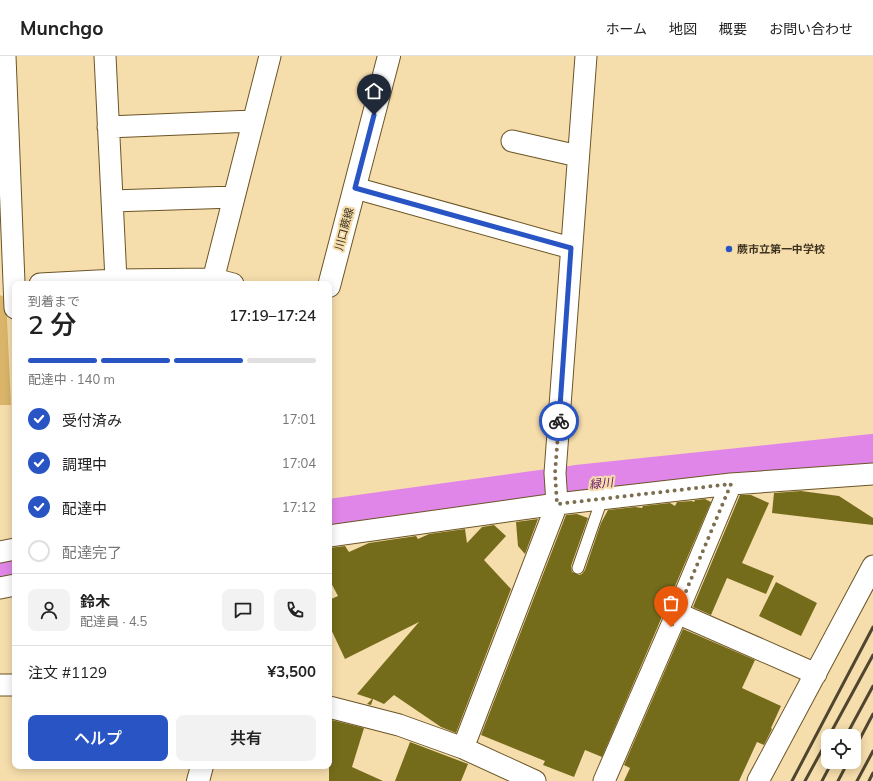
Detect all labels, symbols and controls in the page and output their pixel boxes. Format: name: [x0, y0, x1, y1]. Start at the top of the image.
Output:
text: Munchgo: [20, 16, 103, 40]
text: ホーム: [605, 20, 647, 38]
text: 地図: [669, 20, 697, 38]
text: 概要: [719, 20, 747, 38]
text: お問い合わせ: [769, 20, 853, 38]
pin: [357, 74, 391, 115]
icon: home: [363, 80, 385, 102]
street label: 川口蕨線: [332, 206, 356, 252]
place label: 蕨市立第一中学校: [737, 242, 825, 256]
marker: 蕨市立第一中学校: [724, 244, 734, 254]
text: 到着まで: [28, 293, 80, 309]
text: 17:19–17:24: [229, 306, 316, 325]
text: 2 分: [28, 308, 77, 341]
text: 配達中 · 140 m: [28, 371, 115, 387]
courier: [539, 401, 579, 441]
icon: check: [28, 408, 50, 430]
icon: bike: [548, 410, 570, 432]
text: 受付済み: [62, 411, 122, 430]
text: 17:01: [282, 411, 316, 427]
icon: check: [28, 452, 50, 474]
text: 調理中: [62, 455, 107, 474]
text: 17:04: [282, 455, 316, 471]
water label: 緑川: [588, 474, 616, 492]
icon: check: [28, 496, 50, 518]
text: 配達中: [62, 499, 107, 518]
text: 17:12: [282, 499, 316, 515]
text: 配達完了: [62, 543, 122, 562]
pin: [654, 586, 688, 627]
button: person: [28, 589, 70, 631]
button: chat: [222, 589, 264, 631]
button: phone: [274, 589, 316, 631]
text: 鈴木: [80, 592, 110, 611]
icon: bag: [660, 592, 682, 614]
text: 配達員 · 4.5: [80, 613, 147, 629]
text: ¥3,500: [267, 662, 316, 681]
text: 注文 #1129: [28, 663, 107, 682]
button: ヘルプ: [28, 715, 168, 761]
button: 共有: [176, 715, 316, 761]
map controls: [821, 729, 861, 769]
button: locate: [821, 729, 861, 769]

